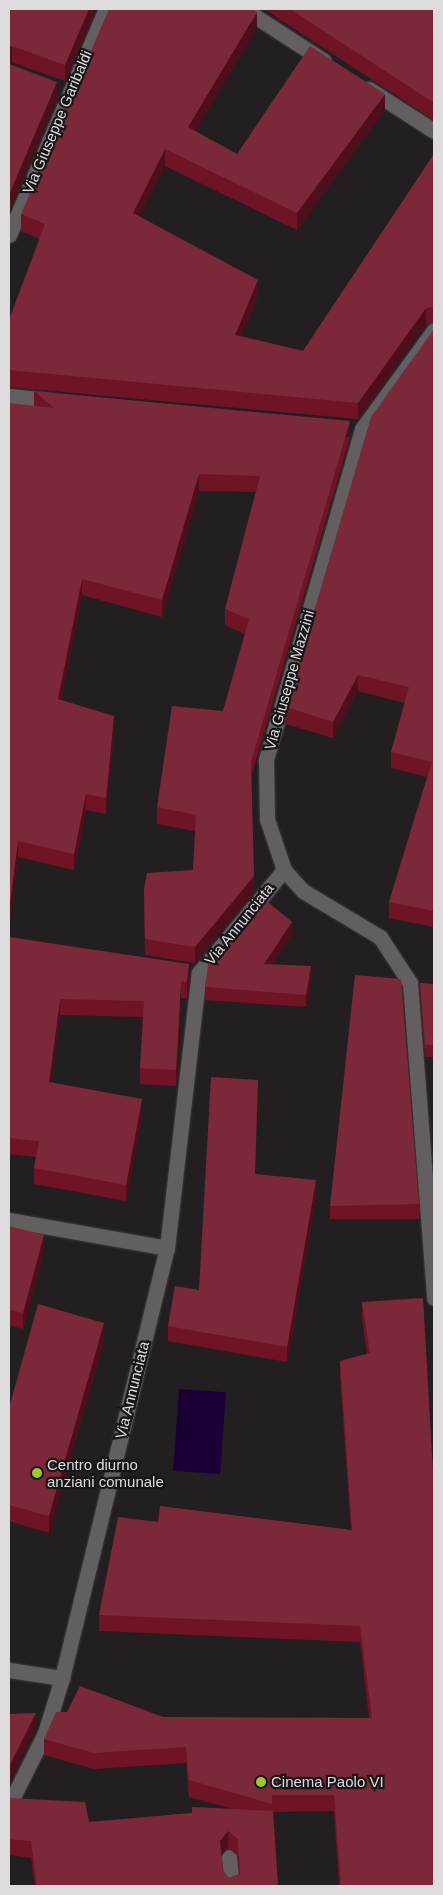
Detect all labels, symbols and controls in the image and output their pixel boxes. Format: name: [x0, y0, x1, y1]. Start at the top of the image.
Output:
street label: Via Giuseppe Garibaldi: [19, 48, 95, 196]
street label: Via Giuseppe Mazzini: [260, 608, 318, 752]
street label: Via Annunciata: [200, 879, 278, 969]
street label: Via Annunciata: [111, 1339, 153, 1441]
place label: Centro diurno anziani comunale: [47, 1455, 164, 1490]
marker: Centro diurno anziani comunale: [31, 1467, 43, 1479]
place label: Cinema Paolo VI: [271, 1773, 384, 1791]
marker: Cinema Paolo VI: [255, 1776, 267, 1788]

